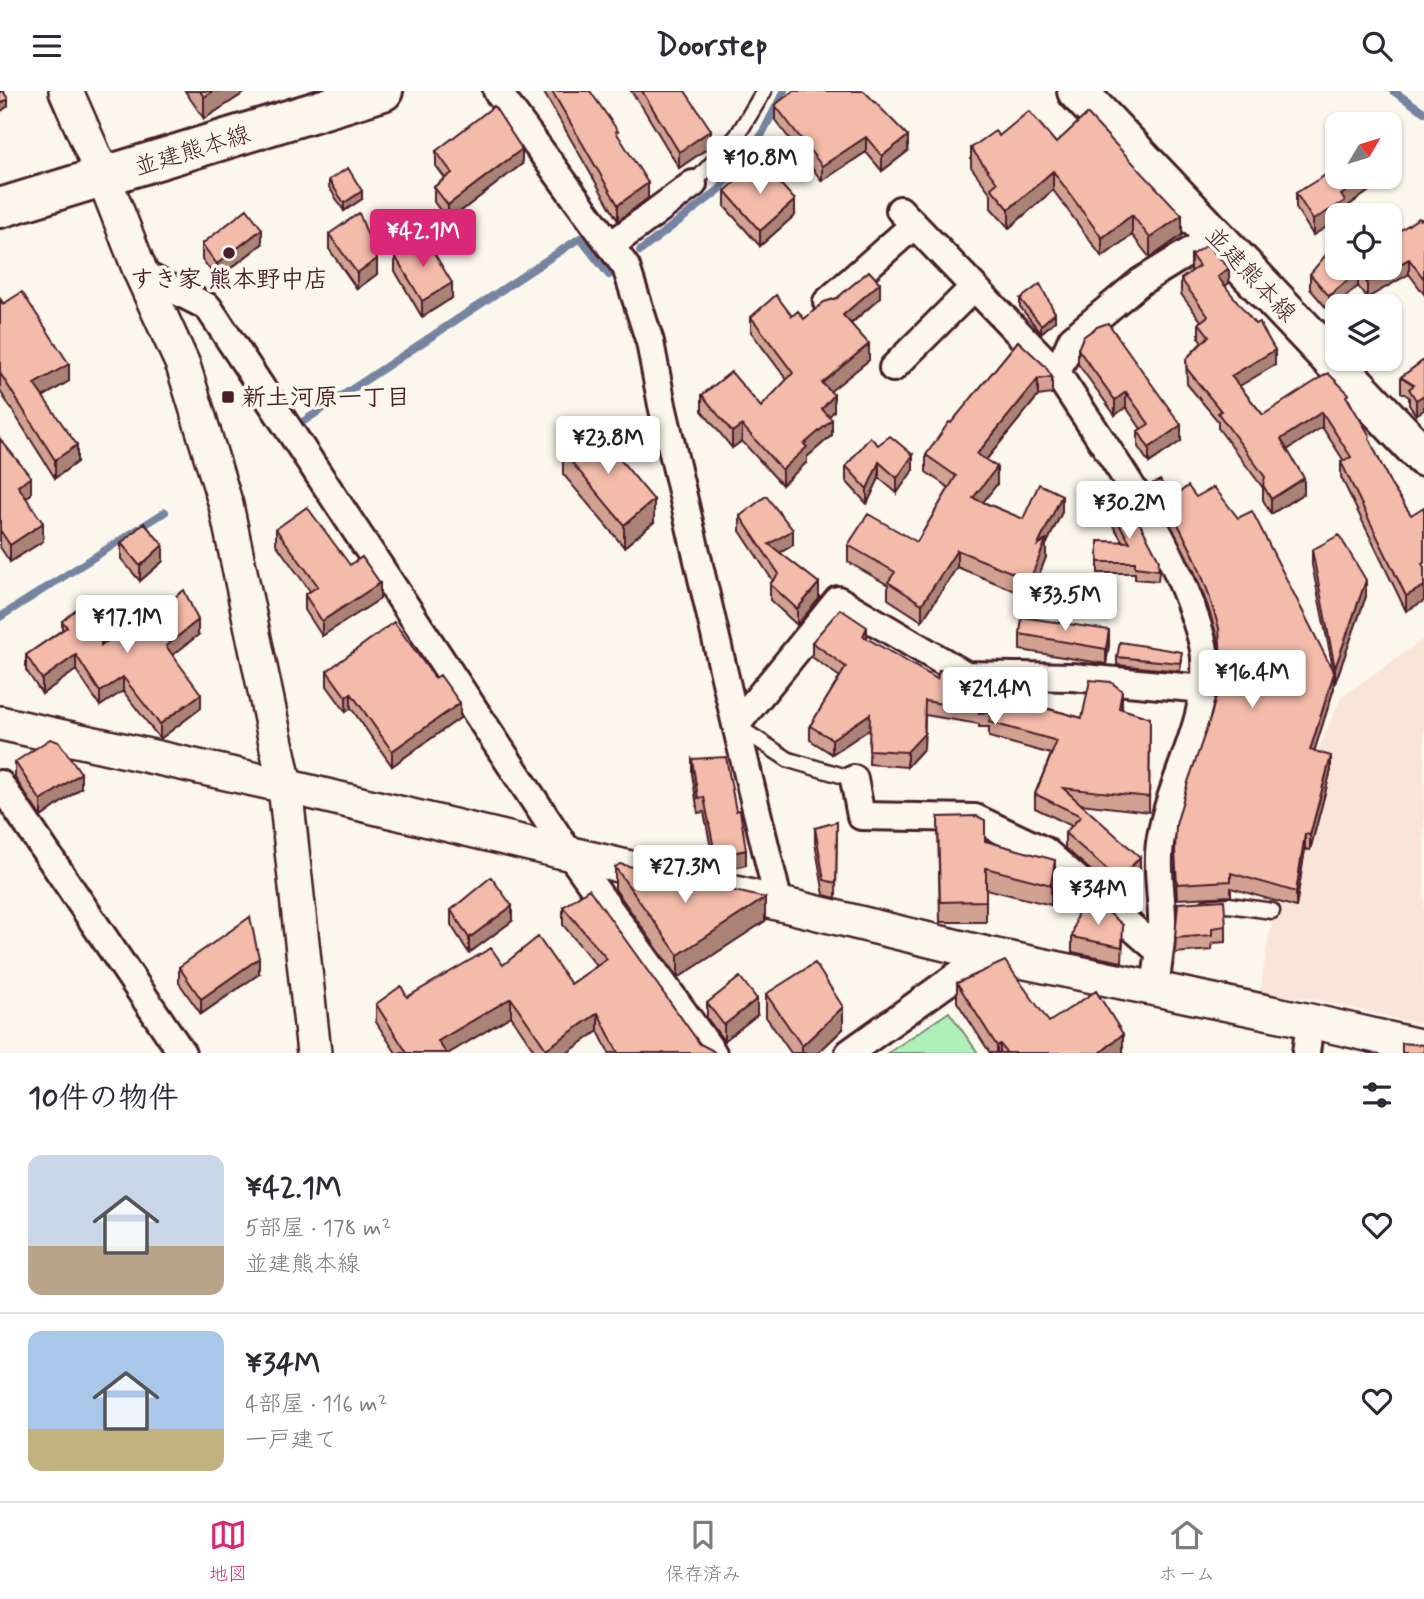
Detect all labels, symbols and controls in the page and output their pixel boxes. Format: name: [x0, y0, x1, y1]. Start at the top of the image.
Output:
text: Doorstep: [656, 25, 768, 67]
icon: menu: [28, 27, 66, 65]
icon: search: [1358, 27, 1396, 65]
north arrow: [1325, 112, 1402, 189]
map controls: [1325, 112, 1402, 371]
street label: 並建熊本線: [131, 119, 254, 184]
pin: ¥10.8M: [703, 137, 817, 196]
text: ¥10.8M: [723, 144, 797, 174]
button: locate: [1325, 203, 1402, 280]
pin: ¥42.1M: [366, 209, 480, 269]
text: ¥42.1M: [386, 217, 460, 247]
street label: 並建熊本線: [1198, 221, 1302, 329]
marker: すき家 熊本野中店: [221, 245, 237, 261]
place label: すき家 熊本野中店: [130, 265, 328, 296]
button: layers: [1325, 294, 1402, 371]
place label: 新土河原一丁目: [242, 383, 410, 414]
marker: 新土河原一丁目: [220, 389, 236, 405]
pin: ¥23.8M: [551, 417, 665, 476]
text: ¥23.8M: [572, 424, 644, 454]
pin: ¥30.2M: [1072, 482, 1186, 541]
text: ¥30.2M: [1092, 489, 1166, 519]
pin: ¥33.5M: [1008, 573, 1122, 633]
text: ¥33.5M: [1029, 581, 1101, 611]
pin: ¥17.1M: [70, 595, 184, 655]
text: ¥17.1M: [92, 603, 162, 633]
pin: ¥16.4M: [1195, 651, 1309, 710]
text: ¥16.4M: [1215, 658, 1289, 688]
pin: ¥21.4M: [938, 667, 1052, 727]
text: ¥21.4M: [959, 675, 1031, 705]
pin: ¥27.3M: [628, 845, 742, 905]
text: ¥27.3M: [649, 853, 721, 883]
pin: ¥34M: [1057, 867, 1139, 927]
text: ¥34M: [1069, 875, 1127, 905]
icon: filters: [1358, 1076, 1396, 1114]
text: 10件の物件: [28, 1079, 179, 1118]
text: ¥42.1M: [245, 1169, 342, 1208]
icon: home: [84, 1183, 168, 1267]
icon: heart: [1358, 1206, 1396, 1244]
text: 5部屋 · 178 m²: [245, 1214, 391, 1244]
text: 並建熊本線: [245, 1250, 360, 1280]
text: ¥34M: [245, 1345, 320, 1384]
icon: home: [84, 1359, 168, 1443]
icon: heart: [1358, 1382, 1396, 1420]
text: 4部屋 · 116 m²: [245, 1390, 388, 1420]
text: 一戸建て: [245, 1426, 337, 1456]
tab: 地図: [209, 1516, 247, 1587]
tab: 保存済み: [665, 1516, 741, 1587]
tab: ホーム: [1159, 1516, 1215, 1587]

